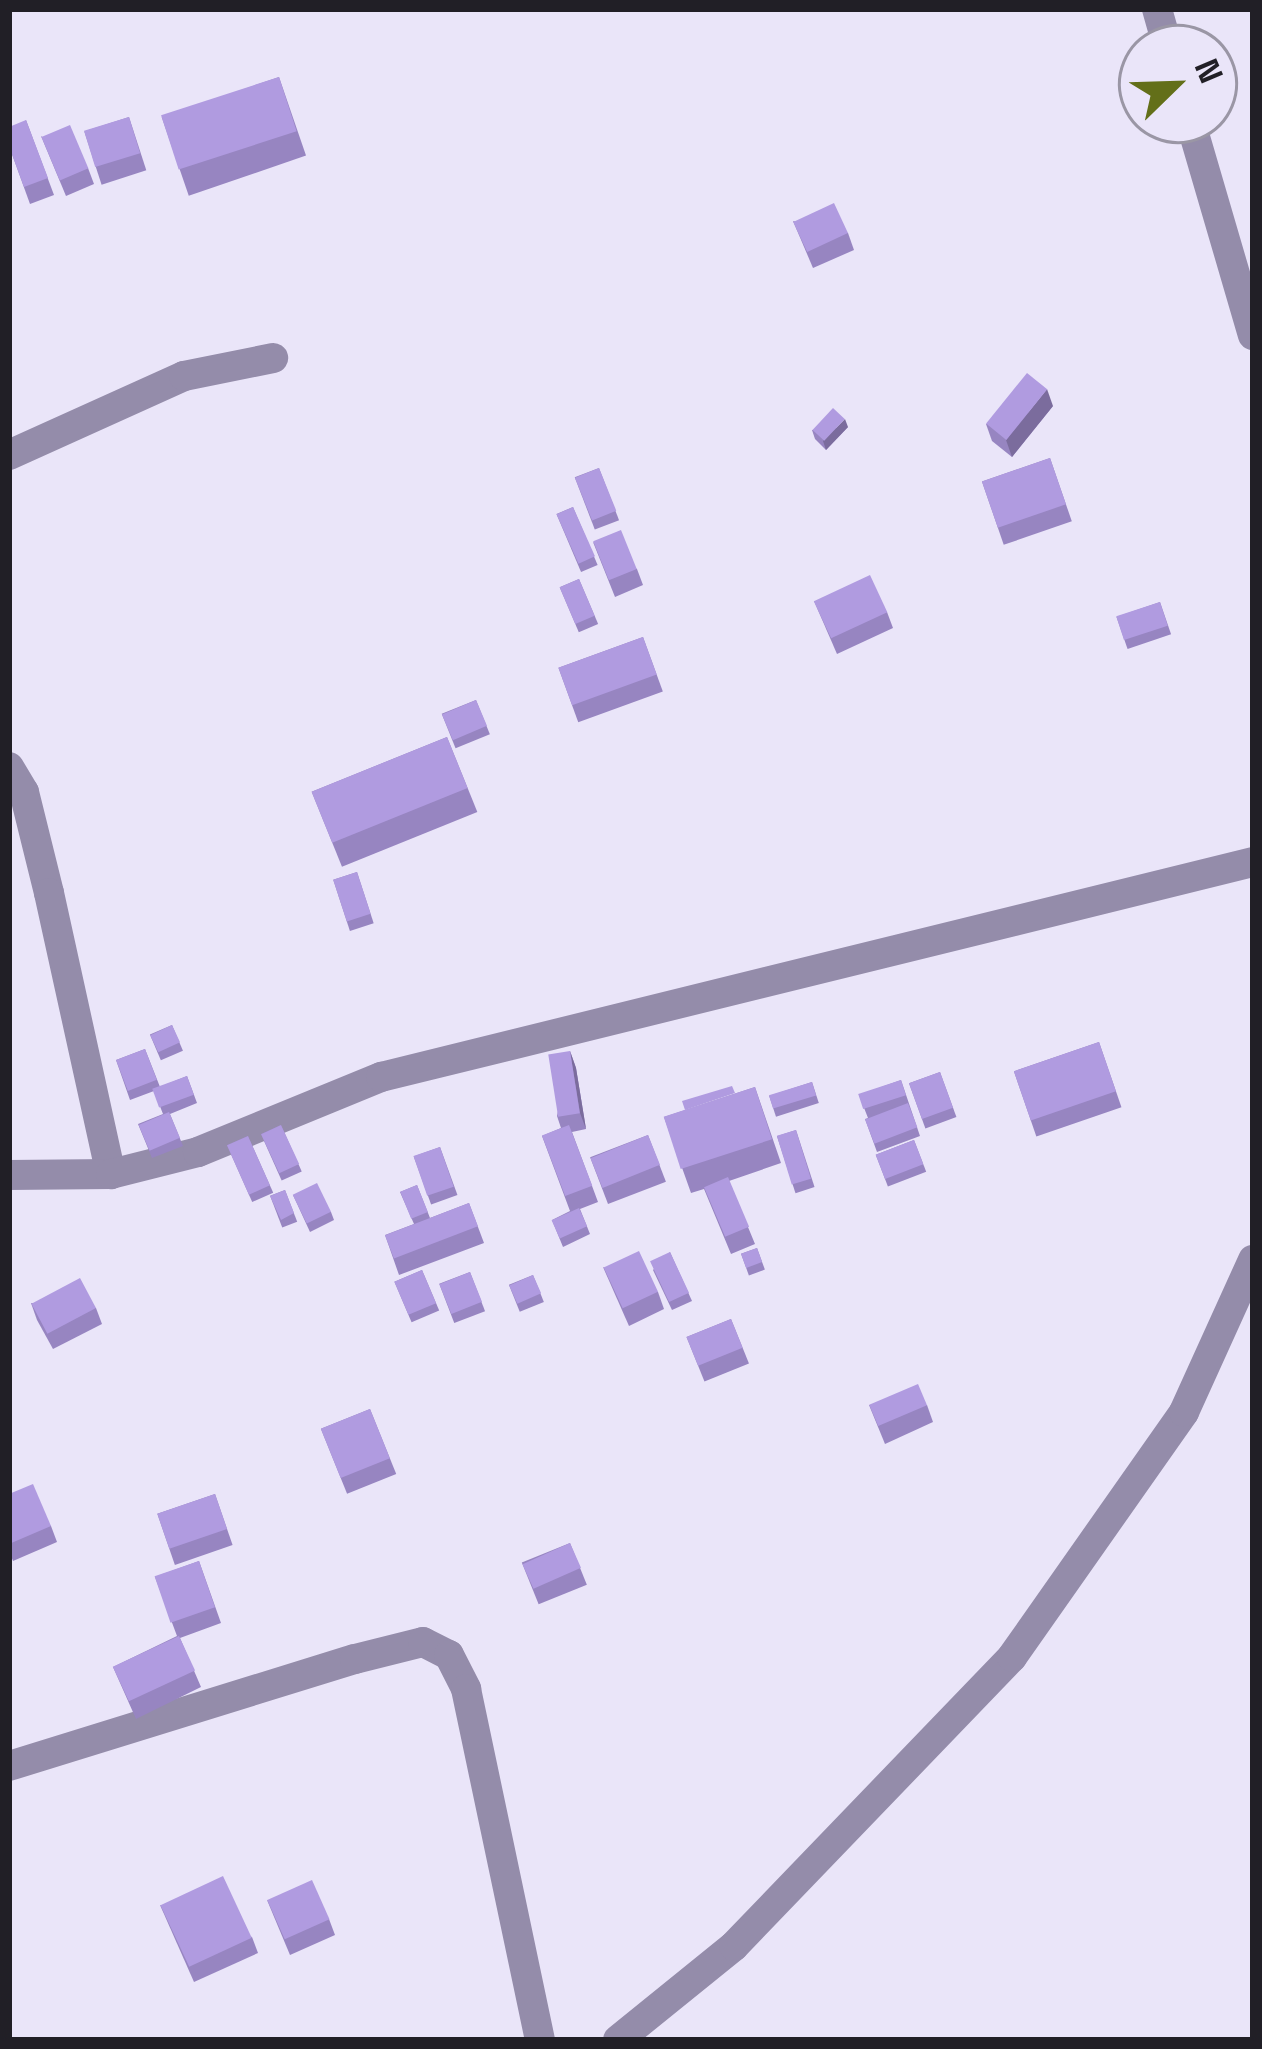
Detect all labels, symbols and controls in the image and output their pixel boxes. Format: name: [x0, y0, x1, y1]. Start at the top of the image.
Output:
north arrow: [1118, 24, 1238, 144]
text: N: [1185, 53, 1232, 89]

